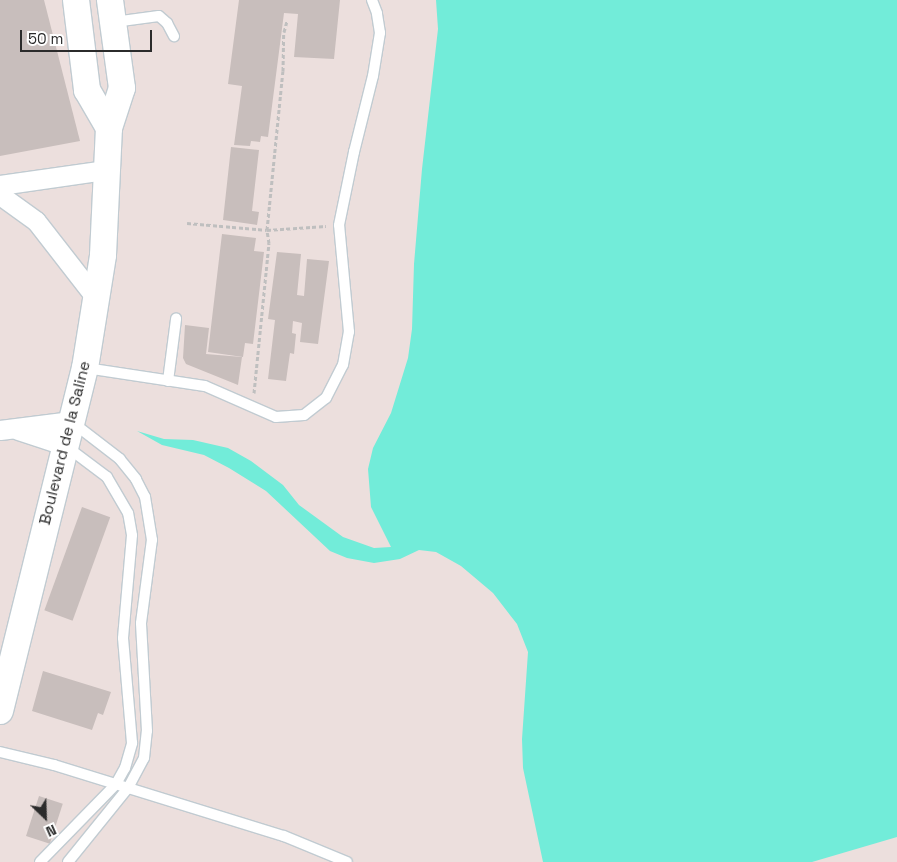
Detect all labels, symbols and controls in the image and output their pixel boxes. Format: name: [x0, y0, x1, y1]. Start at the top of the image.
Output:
scale bar: [22, 20, 155, 52]
text: 50 m: [28, 29, 63, 48]
street label: Boulevard de la Saline: [35, 359, 95, 527]
north arrow: [20, 792, 70, 842]
text: N: [43, 821, 59, 841]

